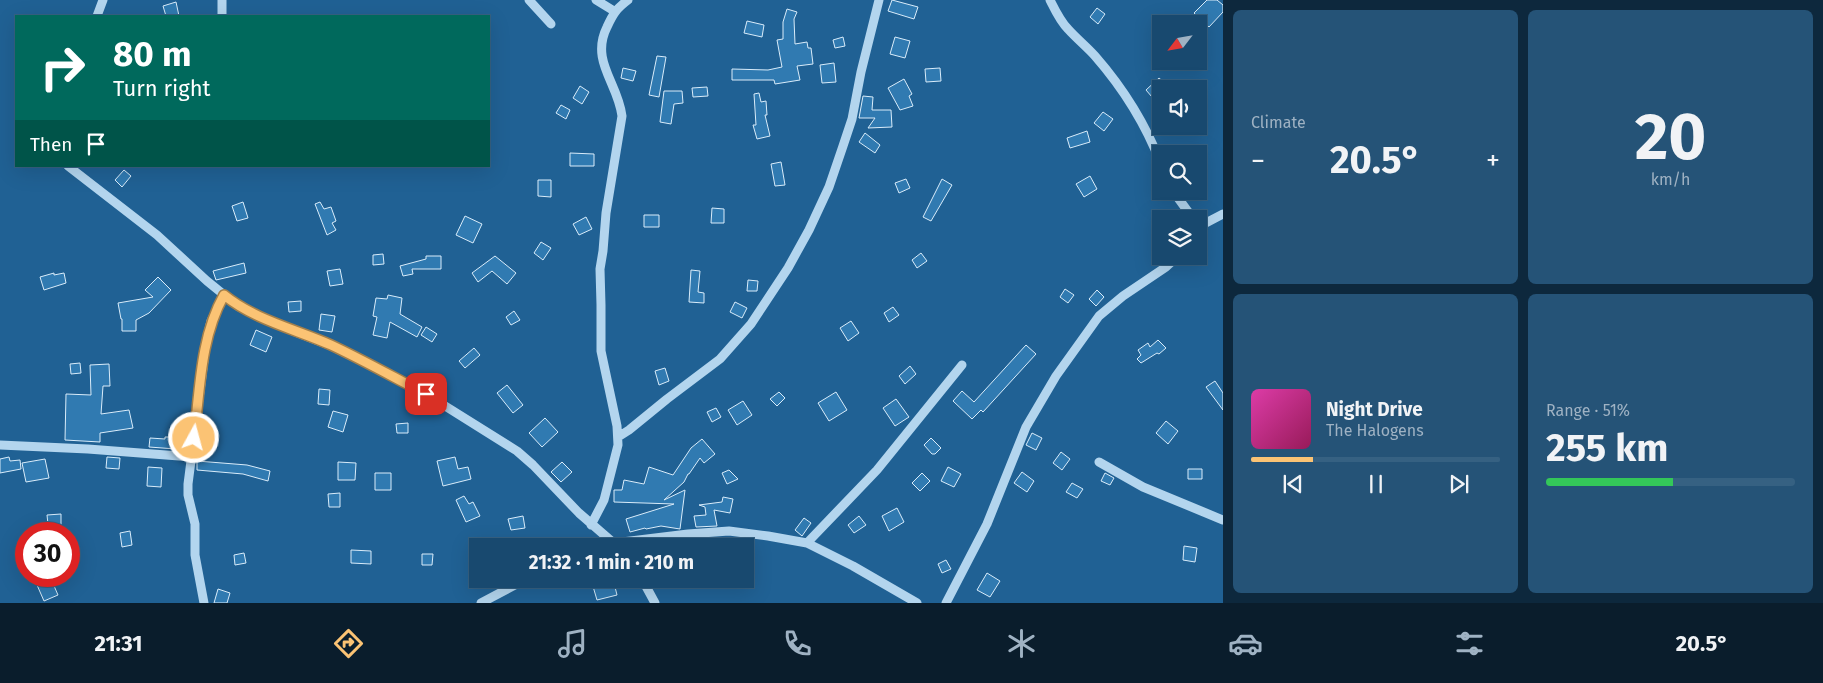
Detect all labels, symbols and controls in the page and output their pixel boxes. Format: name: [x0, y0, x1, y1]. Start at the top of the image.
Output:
north arrow: [1152, 15, 1208, 70]
map controls: [1152, 15, 1207, 265]
text: 80 m: [113, 33, 192, 75]
icon: right: [30, 35, 95, 100]
text: Turn right: [113, 75, 210, 102]
button: sound: [1152, 80, 1207, 135]
text: 20: [1635, 98, 1706, 176]
text: Climate: [1251, 113, 1306, 132]
icon: arrive: [82, 130, 110, 158]
text: Then: [30, 133, 72, 156]
text: 20.5°: [1330, 137, 1421, 183]
text: −: [1251, 144, 1265, 177]
text: +: [1486, 144, 1500, 177]
button: search: [1152, 145, 1207, 200]
text: km/h: [1651, 170, 1690, 189]
button: layers: [1152, 210, 1207, 265]
pin: [405, 373, 447, 415]
icon: arrive: [412, 380, 440, 408]
text: Night Drive: [1326, 398, 1423, 421]
text: Range · 51%: [1546, 401, 1630, 420]
position arrow: [167, 411, 219, 463]
text: The Halogens: [1326, 421, 1424, 440]
text: 255 km: [1546, 425, 1668, 471]
icon: previous: [1279, 470, 1307, 498]
icon: pause: [1362, 470, 1390, 498]
icon: next: [1445, 470, 1473, 498]
speed limit sign: 30: [15, 522, 80, 587]
text: 21:32 · 1 min · 210 m: [529, 551, 694, 574]
icon: directions: [331, 626, 366, 661]
icon: music: [555, 626, 590, 661]
icon: phone: [780, 626, 815, 661]
icon: climate: [1004, 626, 1039, 661]
icon: car: [1228, 626, 1263, 661]
icon: filters: [1452, 626, 1487, 661]
text: 21:31: [95, 630, 142, 657]
text: 20.5°: [1676, 630, 1728, 657]

